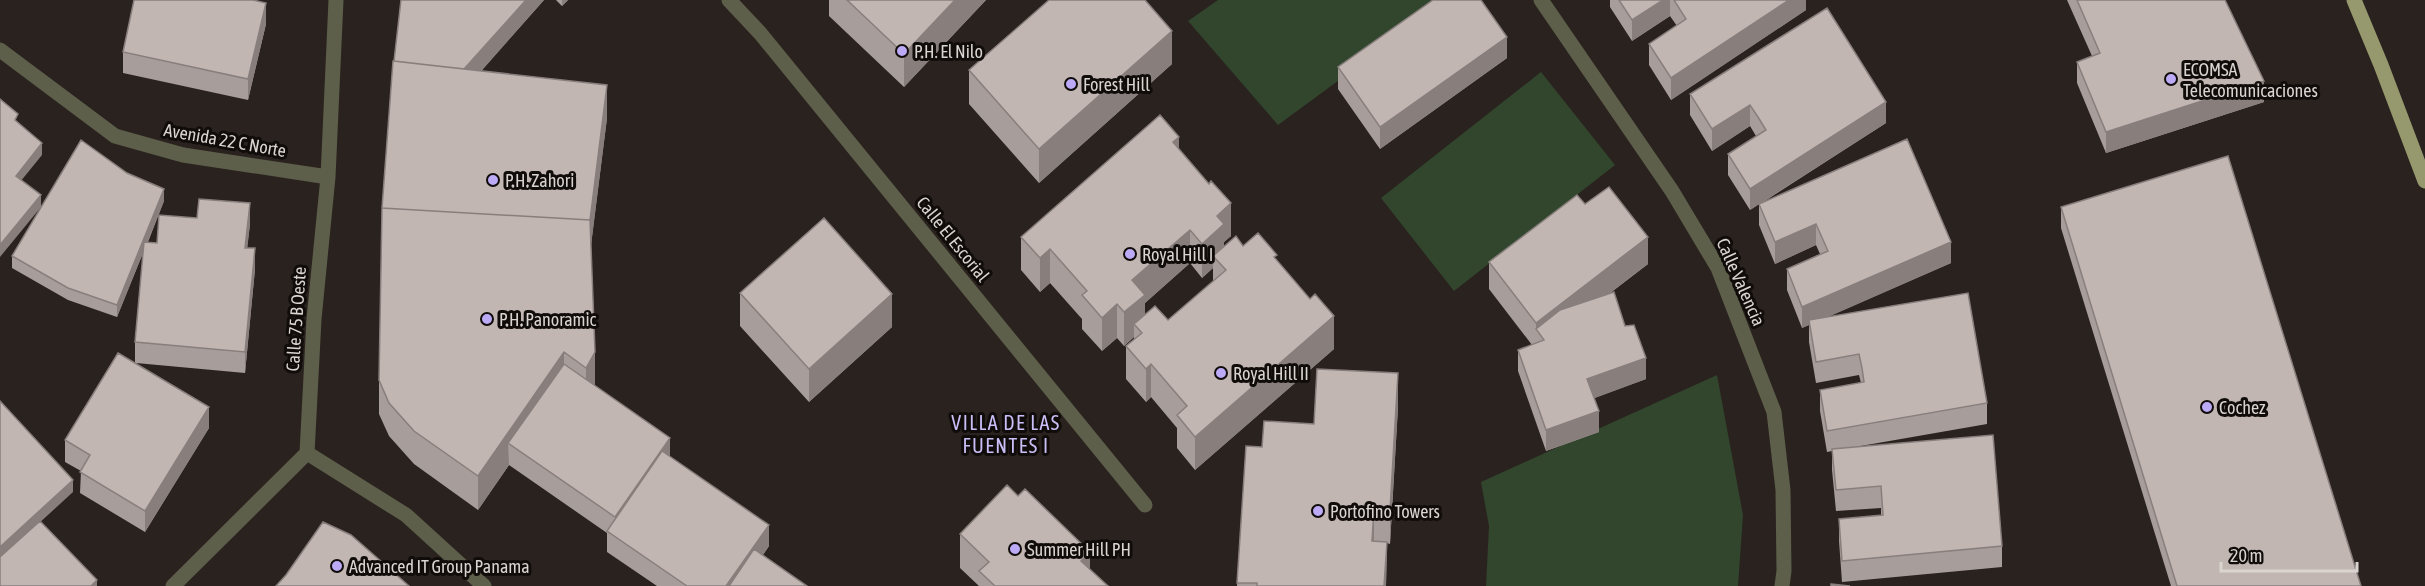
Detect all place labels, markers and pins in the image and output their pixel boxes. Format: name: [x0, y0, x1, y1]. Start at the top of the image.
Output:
place label: P.H. El Nilo: [914, 41, 983, 62]
marker: P.H. El Nilo: [895, 44, 909, 58]
place label: ECOMSA Telecomunicaciones: [2183, 59, 2318, 101]
marker: ECOMSA Telecomunicaciones: [2164, 72, 2178, 86]
place label: Forest Hill: [1083, 74, 1150, 95]
marker: Forest Hill: [1064, 77, 1078, 91]
place label: P.H. Zahori: [505, 170, 574, 191]
marker: P.H. Zahori: [486, 173, 500, 187]
place label: Royal Hill I: [1142, 244, 1213, 265]
marker: Royal Hill I: [1123, 247, 1137, 261]
place label: P.H. Panoramic: [499, 309, 597, 330]
marker: P.H. Panoramic: [480, 312, 494, 326]
place label: Royal Hill II: [1233, 363, 1309, 384]
marker: Royal Hill II: [1214, 366, 1228, 380]
place label: Cochez: [2219, 397, 2266, 418]
marker: Cochez: [2200, 400, 2214, 414]
place label: Portofino Towers: [1330, 501, 1440, 522]
marker: Portofino Towers: [1311, 504, 1325, 518]
place label: Summer Hill PH: [1027, 539, 1131, 560]
marker: Summer Hill PH: [1008, 542, 1022, 556]
place label: Advanced IT Group Panama: [349, 556, 530, 577]
marker: Advanced IT Group Panama: [330, 559, 344, 573]

